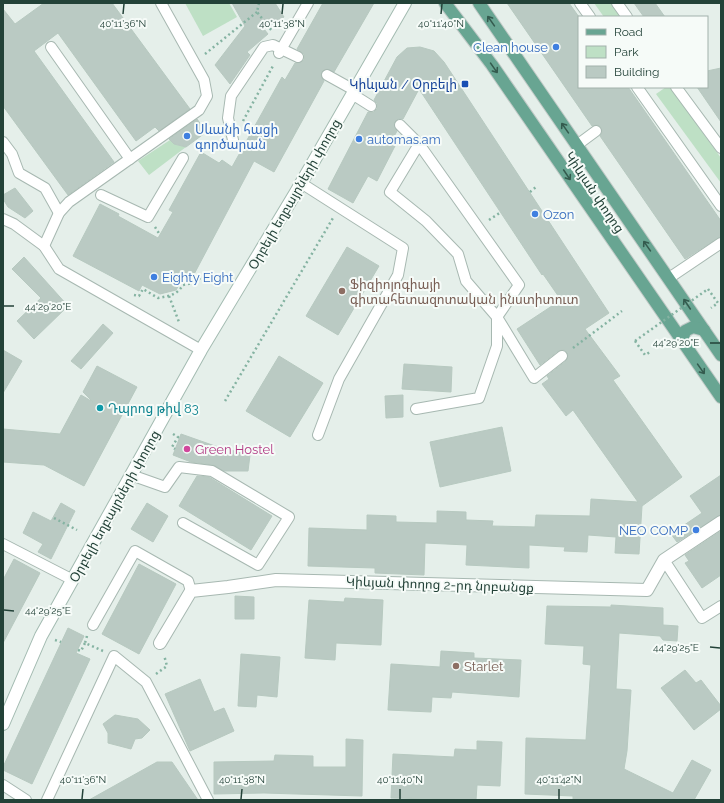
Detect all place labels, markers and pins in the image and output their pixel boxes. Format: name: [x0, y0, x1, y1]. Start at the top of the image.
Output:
place label: Clean house: [473, 40, 548, 55]
marker: Clean house: [551, 42, 561, 52]
place label: Կիևյան / Օրբելի: [349, 77, 457, 92]
marker: Կիևյան / Օրբելի: [460, 79, 470, 89]
place label: Սևանի հացի գործարան: [195, 122, 278, 152]
marker: Սևանի հացի գործարան: [182, 131, 192, 141]
place label: automas.am: [367, 132, 441, 147]
marker: automas.am: [354, 134, 364, 144]
place label: Ozon: [543, 207, 574, 222]
marker: Ozon: [530, 209, 540, 219]
place label: Eighty Eight: [162, 270, 234, 285]
marker: Eighty Eight: [149, 272, 159, 282]
place label: Ֆիզիոլոգիայի գիտահետազոտական ինստիտուտ: [350, 277, 579, 307]
marker: Ֆիզիոլոգիայի գիտահետազոտական ինստիտուտ: [337, 286, 347, 296]
place label: Դպրոց թիվ 83: [108, 401, 199, 416]
marker: Դպրոց թիվ 83: [95, 403, 105, 413]
place label: Green Hostel: [195, 442, 274, 457]
marker: Green Hostel: [182, 444, 192, 454]
place label: NEO COMP: [619, 523, 688, 538]
marker: NEO COMP: [691, 525, 701, 535]
place label: Starlet: [464, 659, 504, 674]
marker: Starlet: [451, 661, 461, 671]

